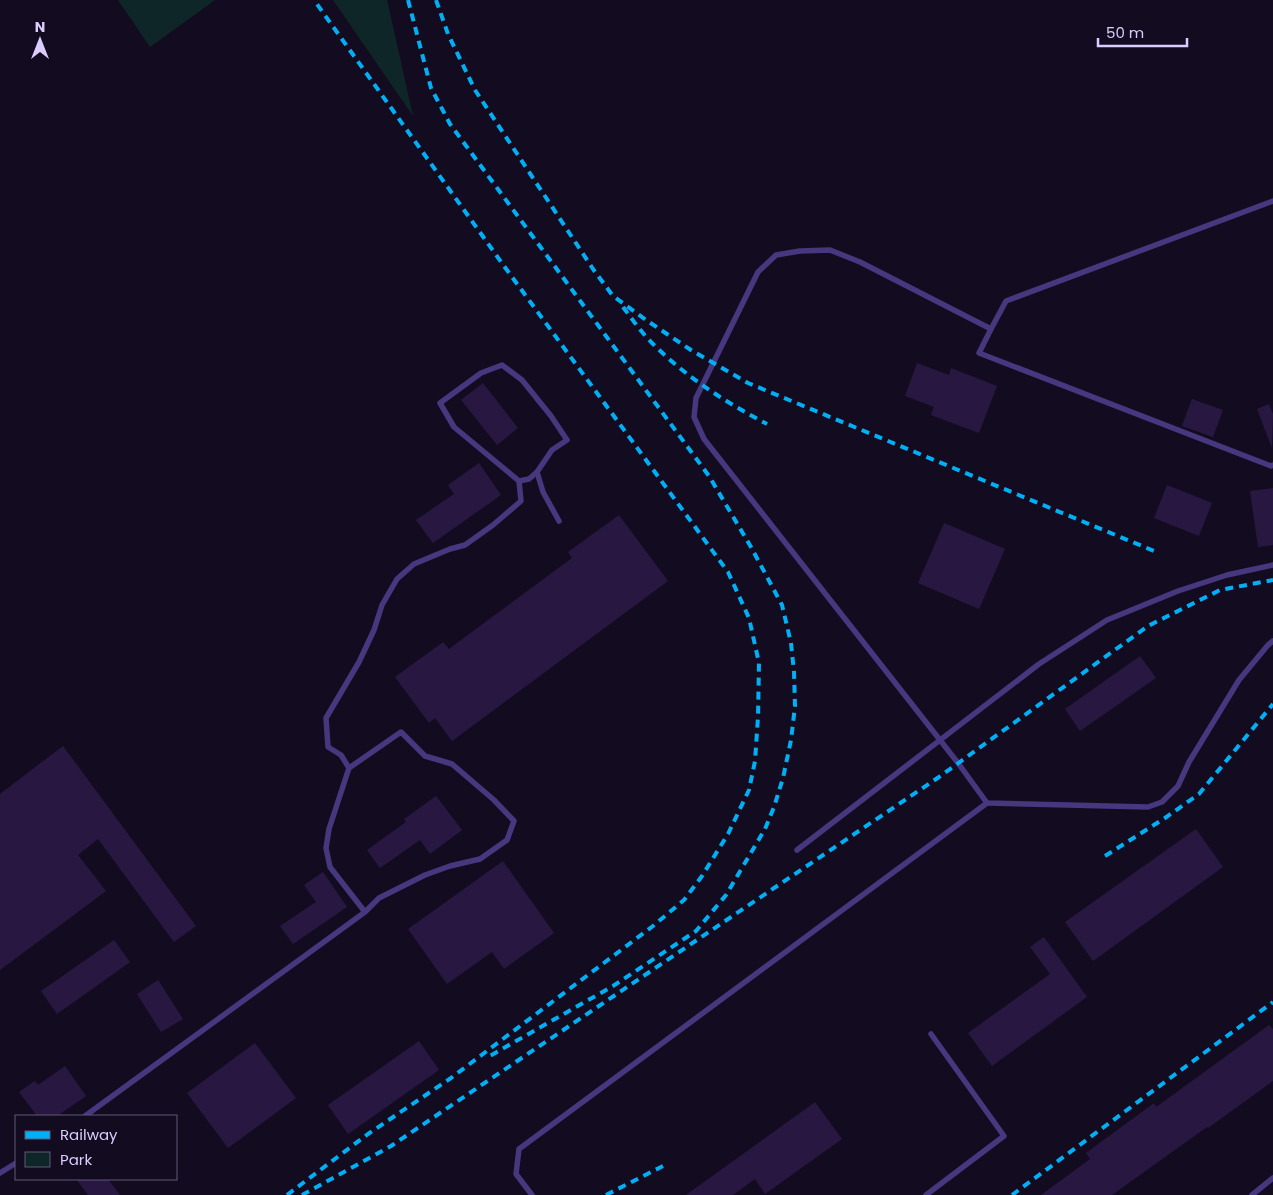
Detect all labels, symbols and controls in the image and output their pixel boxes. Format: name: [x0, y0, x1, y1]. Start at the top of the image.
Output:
north arrow: [15, 15, 65, 65]
scale bar: [1098, 15, 1187, 47]
text: N: [35, 17, 45, 37]
text: 50 m: [1106, 22, 1144, 43]
legend: [15, 1115, 178, 1180]
text: Railway: [60, 1124, 118, 1145]
text: Park: [60, 1149, 92, 1170]

